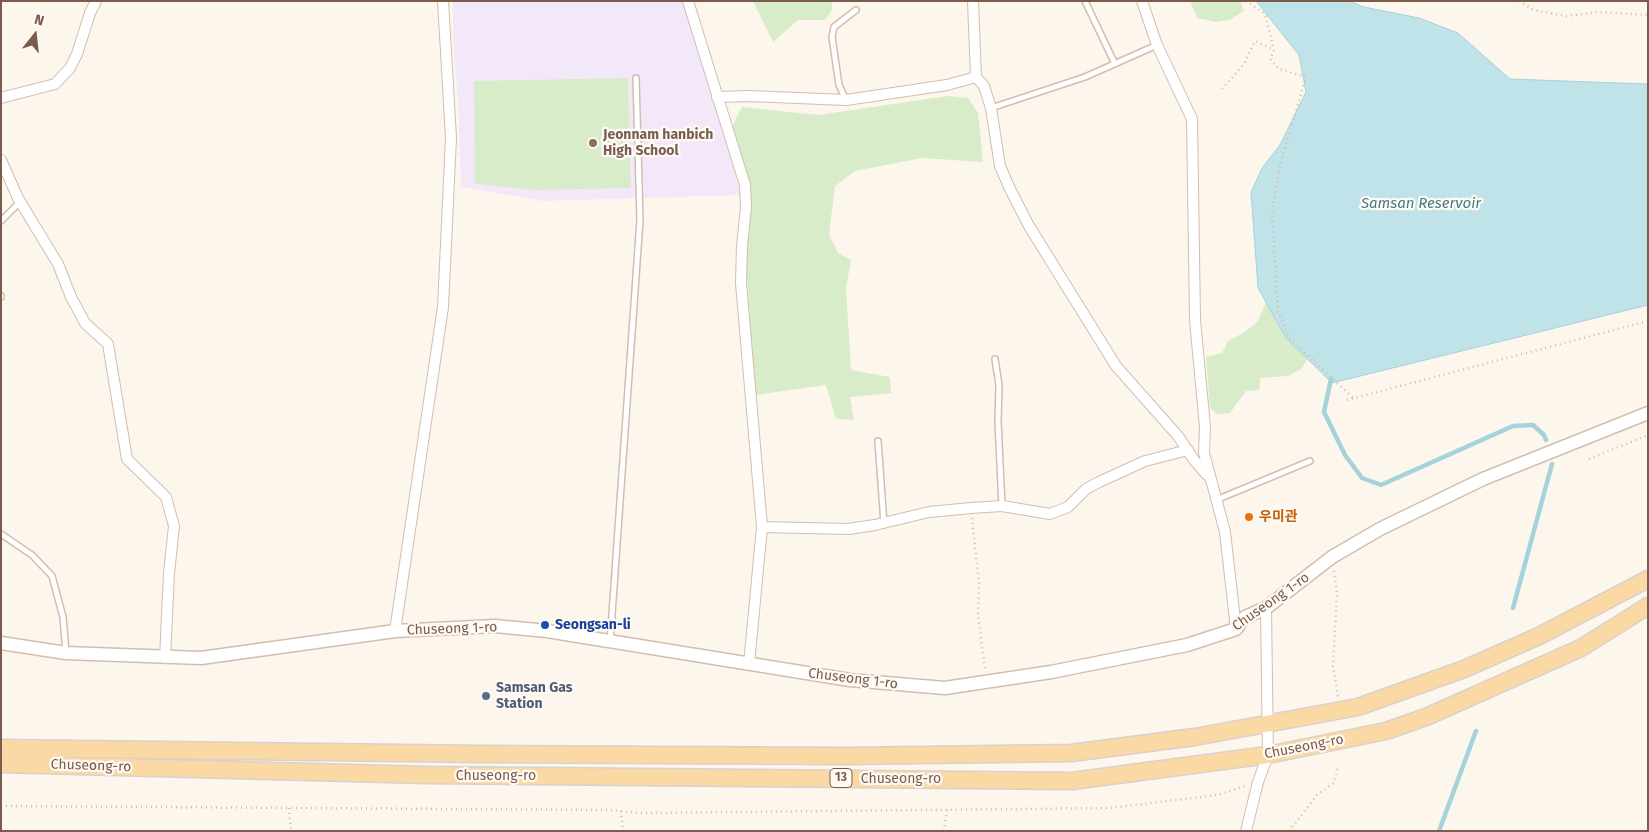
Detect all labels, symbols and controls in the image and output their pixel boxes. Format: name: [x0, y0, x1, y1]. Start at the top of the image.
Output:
north arrow: [10, 10, 60, 60]
text: N: [32, 11, 46, 30]
place label: Jeonnam hanbich High School: [603, 127, 713, 160]
marker: Jeonnam hanbich High School: [587, 137, 599, 149]
water label: Samsan Reservoir: [1361, 195, 1481, 213]
place label: 우미관: [1259, 509, 1298, 525]
marker: 우미관: [1243, 511, 1255, 523]
street label: Chuseong 1-ro: [1229, 569, 1313, 635]
place label: Seongsan-li: [555, 617, 631, 633]
street label: Chuseong 1-ro: [407, 619, 497, 639]
marker: Seongsan-li: [539, 619, 551, 631]
street label: Chuseong 1-ro: [807, 665, 899, 693]
place label: Samsan Gas Station: [496, 680, 573, 712]
marker: Samsan Gas Station: [480, 690, 492, 702]
street label: Chuseong-ro: [1263, 731, 1345, 763]
street label: Chuseong-ro: [50, 756, 132, 776]
street label: Chuseong-ro: [456, 768, 536, 784]
road number: 13: [830, 768, 852, 788]
street label: Chuseong-ro: [861, 771, 941, 787]

